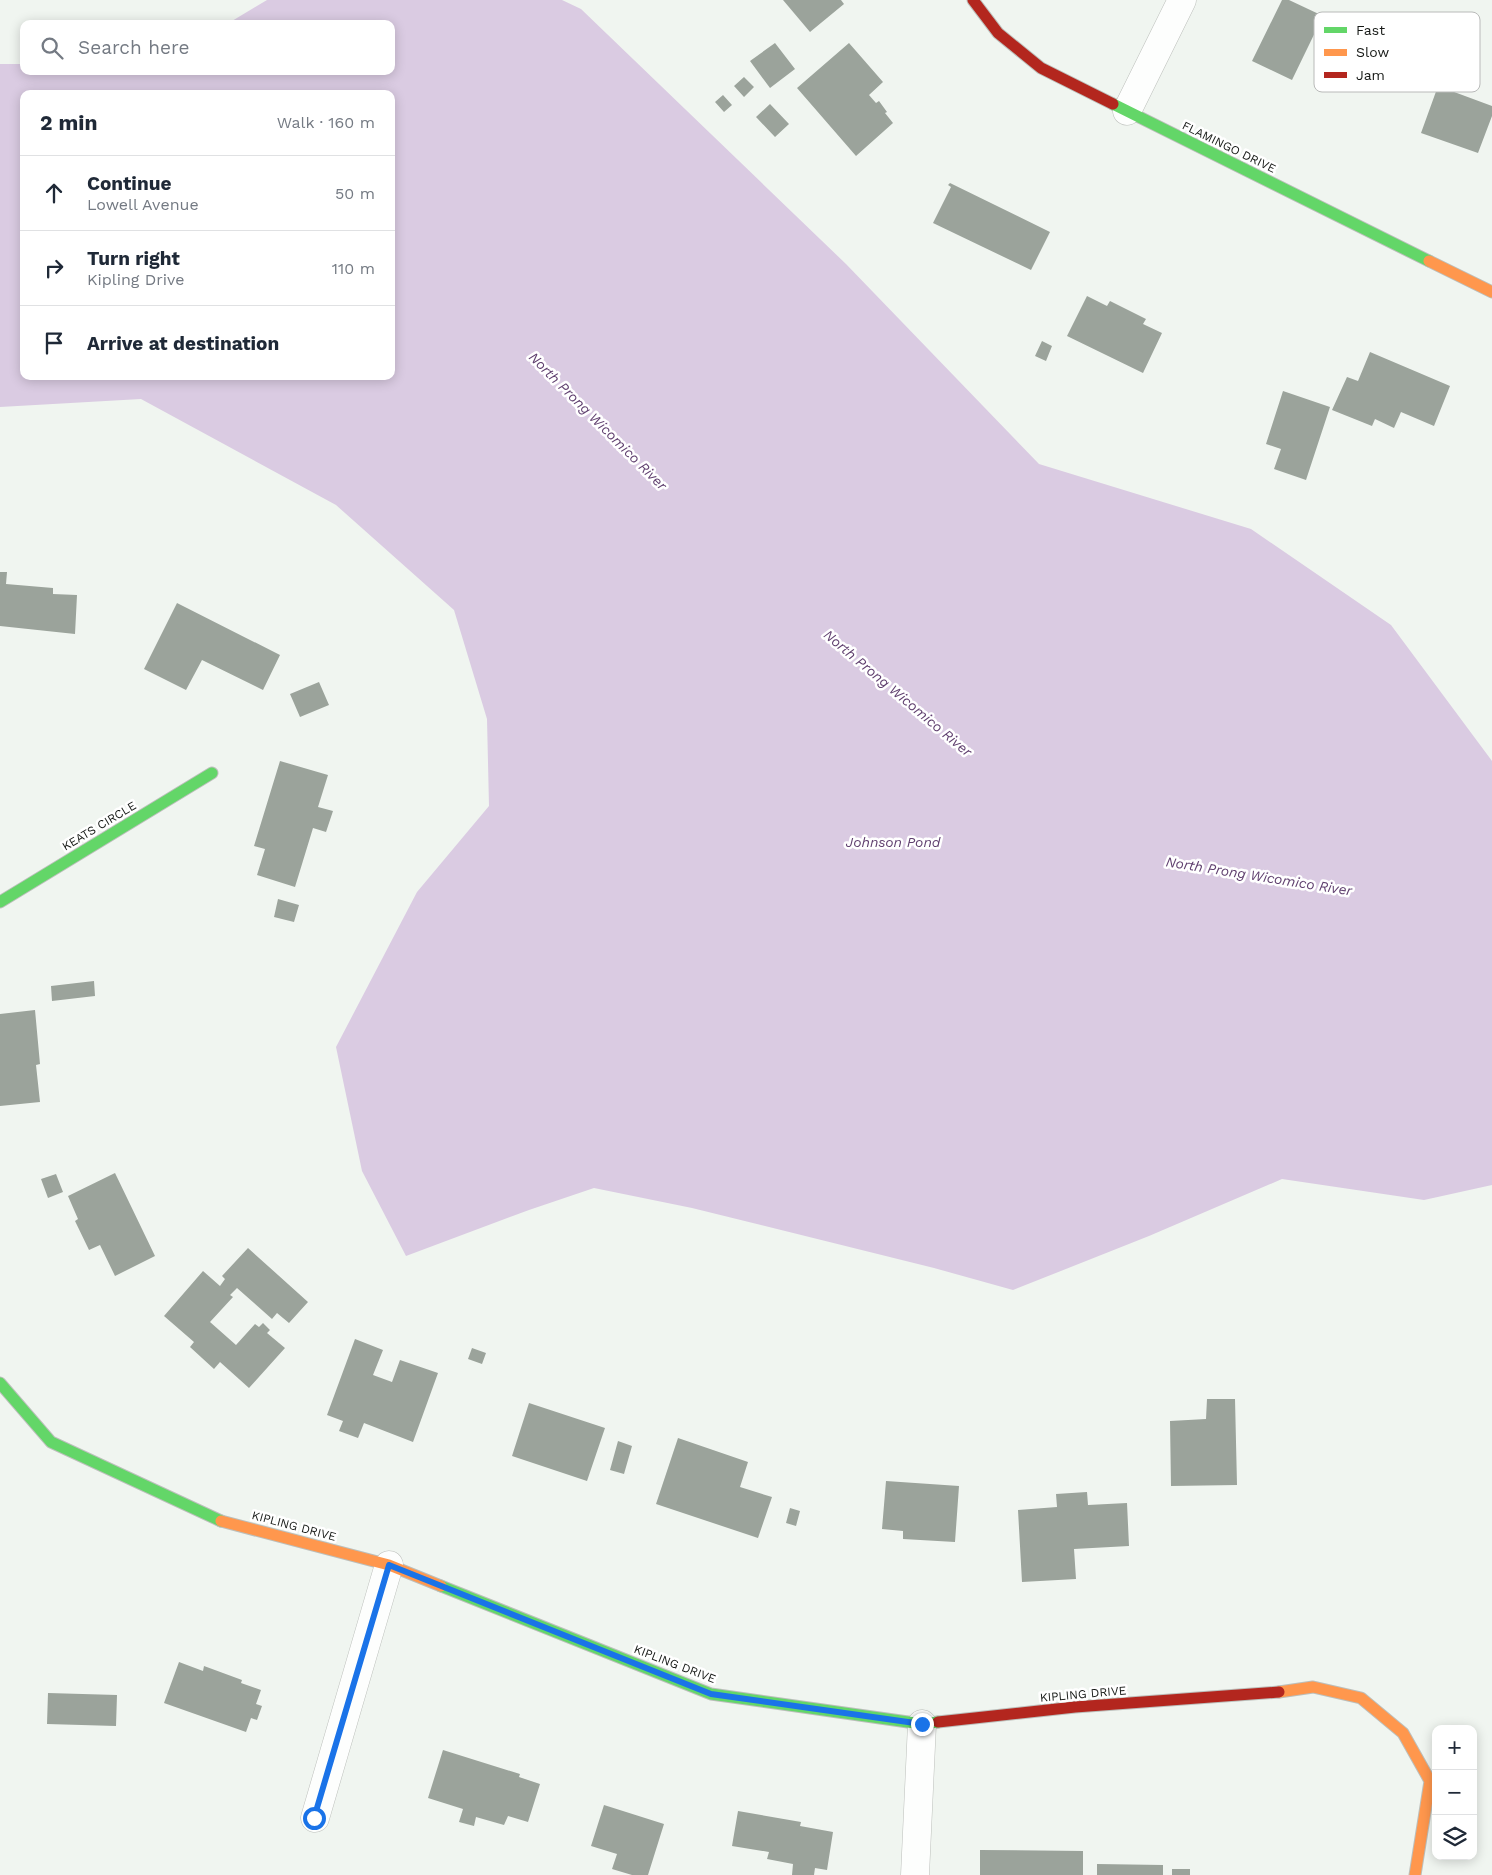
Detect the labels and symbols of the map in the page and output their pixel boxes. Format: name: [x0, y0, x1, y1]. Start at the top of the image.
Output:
legend: [1314, 12, 1480, 92]
text: Fast: [1356, 22, 1385, 38]
text: Slow: [1356, 44, 1389, 60]
text: Jam: [1356, 67, 1385, 83]
street label: FLAMINGO DRIVE: [1180, 118, 1278, 176]
water label: North Prong Wicomico River: [526, 349, 671, 494]
water label: North Prong Wicomico River: [821, 626, 976, 760]
street label: KEATS CIRCLE: [59, 798, 139, 854]
water label: Johnson Pond: [846, 834, 941, 850]
water label: North Prong Wicomico River: [1165, 853, 1354, 899]
street label: KIPLING DRIVE: [250, 1508, 338, 1544]
street label: KIPLING DRIVE: [632, 1642, 718, 1686]
street label: KIPLING DRIVE: [1039, 1683, 1127, 1705]
route end: [911, 1713, 934, 1736]
route start: [303, 1807, 326, 1830]

